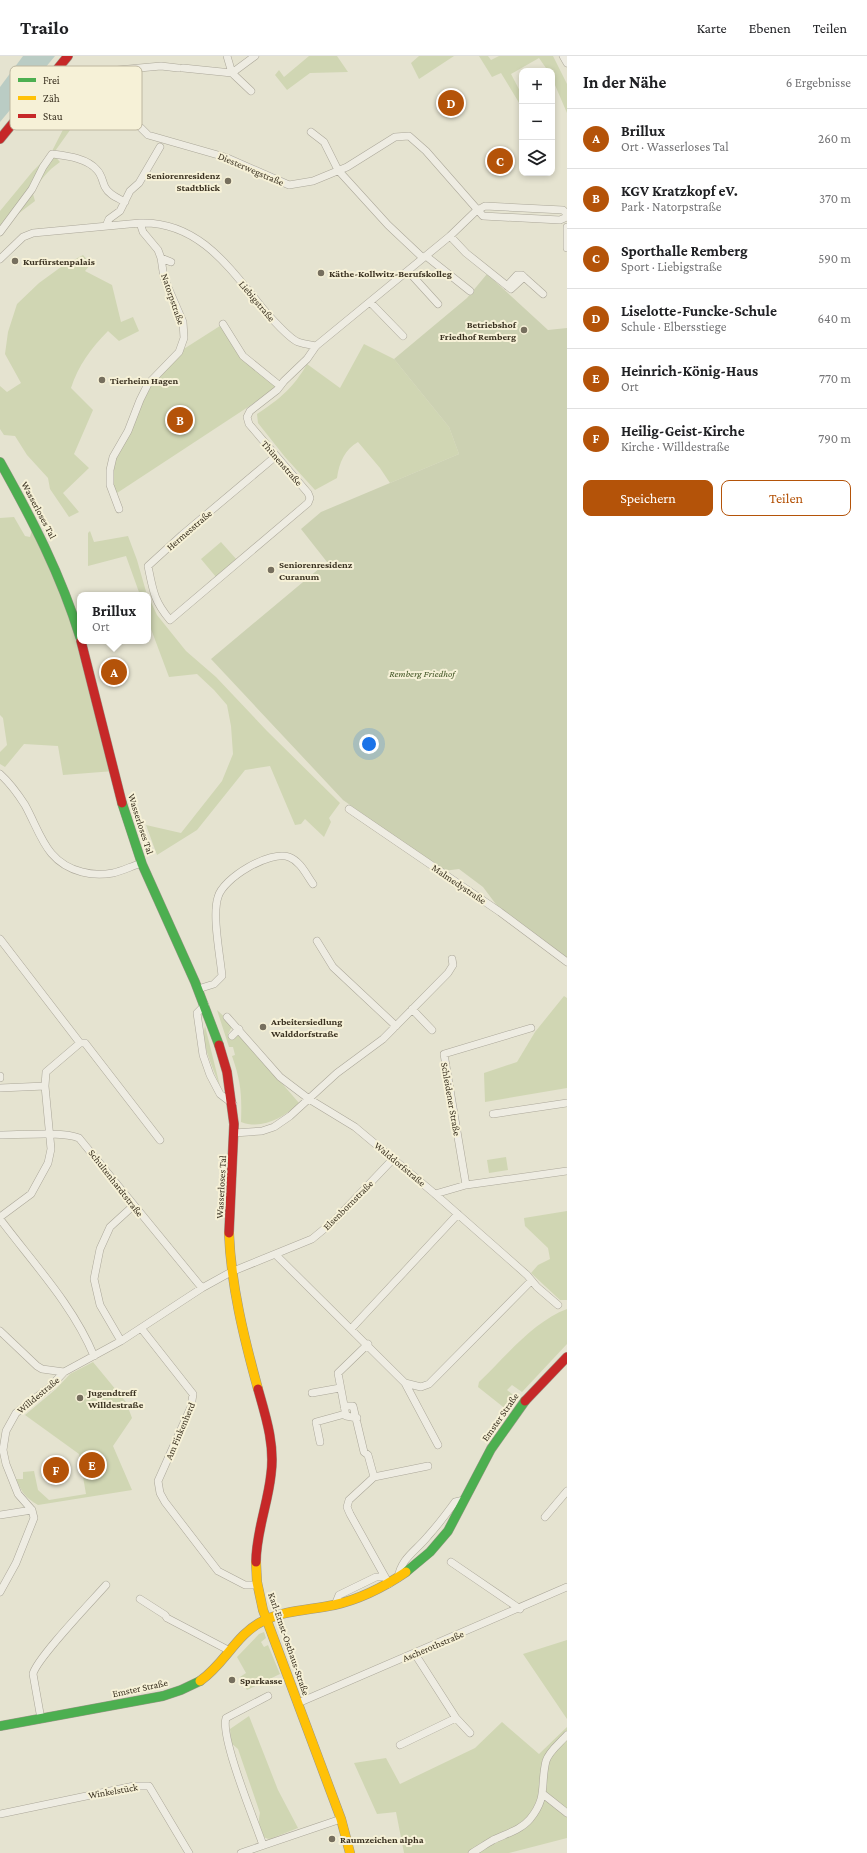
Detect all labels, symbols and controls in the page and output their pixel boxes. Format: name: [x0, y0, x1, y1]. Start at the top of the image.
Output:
text: Trailo: [20, 17, 69, 38]
text: Karte: [697, 20, 727, 36]
text: Ebenen: [749, 20, 791, 36]
text: Teilen: [813, 20, 847, 36]
legend: [10, 66, 142, 130]
map controls: [519, 68, 555, 176]
button: +: [519, 68, 555, 104]
text: In der Nähe: [583, 73, 666, 92]
text: Frei: [43, 74, 60, 86]
text: 6 Ergebnisse: [786, 75, 851, 90]
pin: D: [438, 88, 464, 118]
text: Zäh: [43, 92, 60, 104]
button: −: [519, 104, 555, 140]
text: Stau: [43, 110, 63, 122]
text: Brillux: [621, 123, 665, 139]
text: A: [592, 131, 600, 146]
text: 260 m: [818, 131, 851, 146]
text: Ort · Wasserloses Tal: [621, 139, 729, 154]
button: layers: [519, 140, 555, 176]
pin: C: [487, 146, 513, 176]
street label: Diesterwegstraße: [216, 150, 286, 188]
place label: Seniorenresidenz Stadtblick: [147, 170, 221, 193]
marker: Seniorenresidenz Stadtblick: [223, 176, 233, 186]
text: KGV Kratzkopf eV.: [621, 183, 738, 199]
text: B: [592, 191, 600, 206]
text: 370 m: [819, 191, 851, 206]
text: Park · Natorpstraße: [621, 199, 721, 214]
text: Sporthalle Remberg: [621, 243, 748, 259]
text: C: [592, 251, 600, 266]
text: 590 m: [818, 251, 851, 266]
marker: Kurfürstenpalais: [10, 256, 20, 266]
place label: Kurfürstenpalais: [23, 256, 95, 267]
text: Sport · Liebigstraße: [621, 259, 722, 274]
marker: Käthe-Kollwitz-Berufskolleg: [316, 268, 326, 278]
place label: Käthe-Kollwitz-Berufskolleg: [329, 268, 452, 279]
street label: Natorpstraße: [159, 272, 187, 327]
street label: Liebigstraße: [237, 278, 278, 324]
text: Liselotte-Funcke-Schule: [621, 303, 777, 319]
text: D: [592, 311, 600, 326]
text: 640 m: [818, 311, 851, 326]
place label: Betriebshof Friedhof Remberg: [440, 319, 517, 342]
text: Schule · Elbersstiege: [621, 319, 726, 334]
marker: Betriebshof Friedhof Remberg: [519, 325, 529, 335]
text: Heinrich-König-Haus: [621, 363, 758, 379]
text: E: [592, 371, 600, 386]
text: 770 m: [819, 371, 851, 386]
marker: Tierheim Hagen: [97, 375, 107, 385]
place label: Tierheim Hagen: [110, 375, 178, 386]
text: Ort: [621, 379, 639, 394]
pin: B: [167, 405, 193, 435]
text: Heilig-Geist-Kirche: [621, 423, 745, 439]
text: F: [593, 431, 599, 446]
text: 790 m: [818, 431, 851, 446]
street label: Thünenstraße: [259, 438, 305, 488]
text: Kirche · Willdestraße: [621, 439, 730, 454]
street label: Wasserloses Tal: [19, 480, 59, 541]
button: Speichern: [583, 480, 713, 516]
button: Teilen: [721, 480, 851, 516]
street label: Hermesstraße: [164, 507, 214, 553]
place label: Seniorenresidenz Curanum: [279, 559, 353, 582]
marker: Seniorenresidenz Curanum: [266, 565, 276, 575]
popup: [77, 592, 151, 644]
text: Brillux: [92, 603, 136, 619]
text: Ort: [92, 619, 110, 634]
pin: A: [101, 657, 127, 687]
park label: Remberg Friedhof: [389, 668, 456, 679]
your location: [359, 734, 379, 754]
street label: Wasserloses Tal: [126, 792, 156, 856]
street label: Malmedystraße: [430, 862, 489, 907]
place label: Arbeitersiedlung Walddorfstraße: [270, 1016, 342, 1039]
marker: Arbeitersiedlung Walddorfstraße: [258, 1022, 268, 1032]
street label: Schleidener Straße: [439, 1061, 463, 1137]
street label: Walddorfstraße: [372, 1139, 428, 1189]
street label: Schultenhardtstraße: [86, 1147, 146, 1219]
street label: Wasserloses Tal: [214, 1155, 228, 1219]
street label: Elsenbornstraße: [321, 1177, 376, 1232]
street label: Willdestraße: [15, 1374, 62, 1416]
place label: Jugendtreff Willdestraße: [87, 1387, 144, 1410]
street label: Emster Straße: [479, 1390, 521, 1443]
marker: Jugendtreff Willdestraße: [75, 1393, 85, 1403]
street label: Am Finkenherd: [163, 1400, 197, 1461]
pin: E: [79, 1450, 105, 1480]
pin: F: [43, 1455, 69, 1485]
street label: Karl-Ernst-Osthaus-Straße: [266, 1591, 312, 1697]
street label: Ascherothstraße: [401, 1628, 466, 1664]
marker: Sparkasse: [227, 1675, 237, 1685]
place label: Sparkasse: [240, 1675, 283, 1686]
street label: Emster Straße: [111, 1677, 169, 1699]
street label: Winkelstück: [87, 1781, 139, 1801]
marker: Raumzeichen alpha: [327, 1834, 337, 1844]
place label: Raumzeichen alpha: [340, 1834, 424, 1845]

